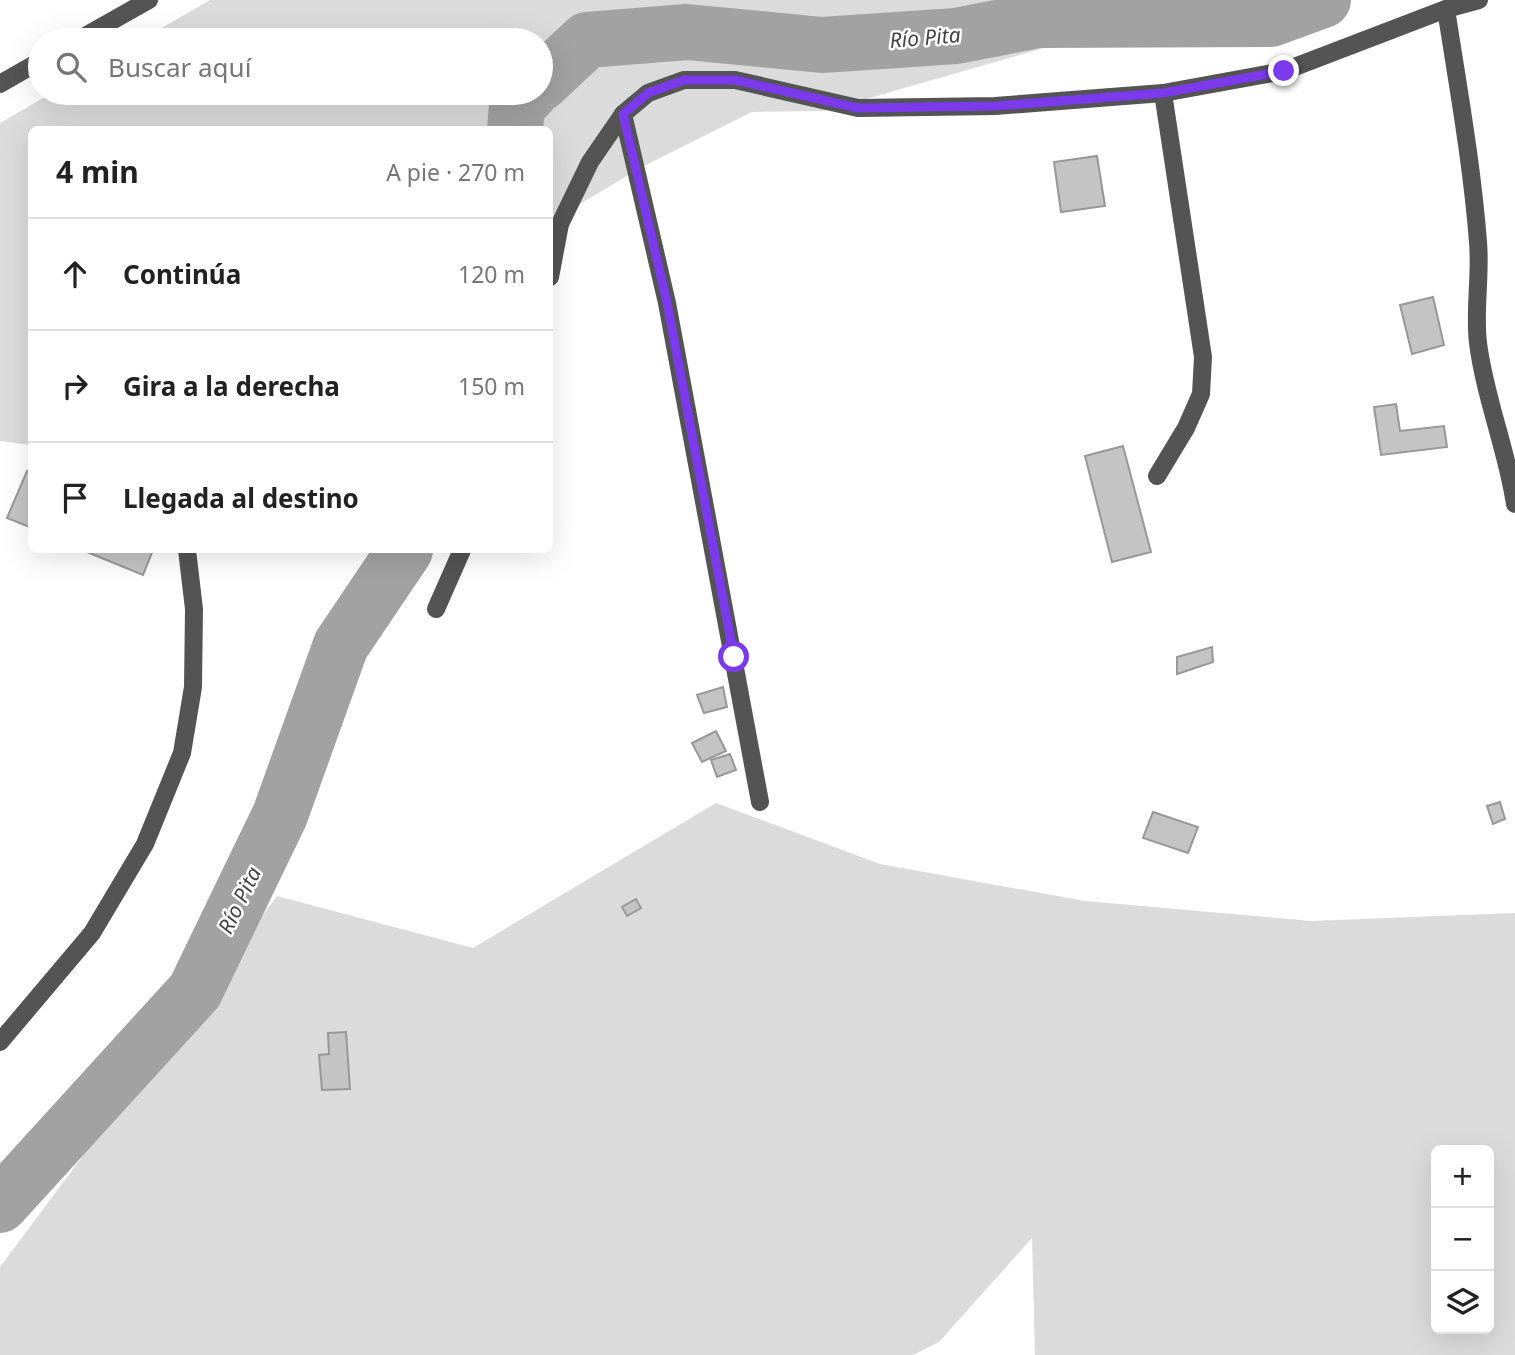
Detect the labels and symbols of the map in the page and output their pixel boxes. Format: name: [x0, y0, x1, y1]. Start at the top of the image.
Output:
water label: Río Pita: [888, 20, 962, 54]
route end: [1268, 55, 1299, 86]
route start: [718, 641, 749, 672]
water label: Río Pita: [211, 862, 267, 938]

